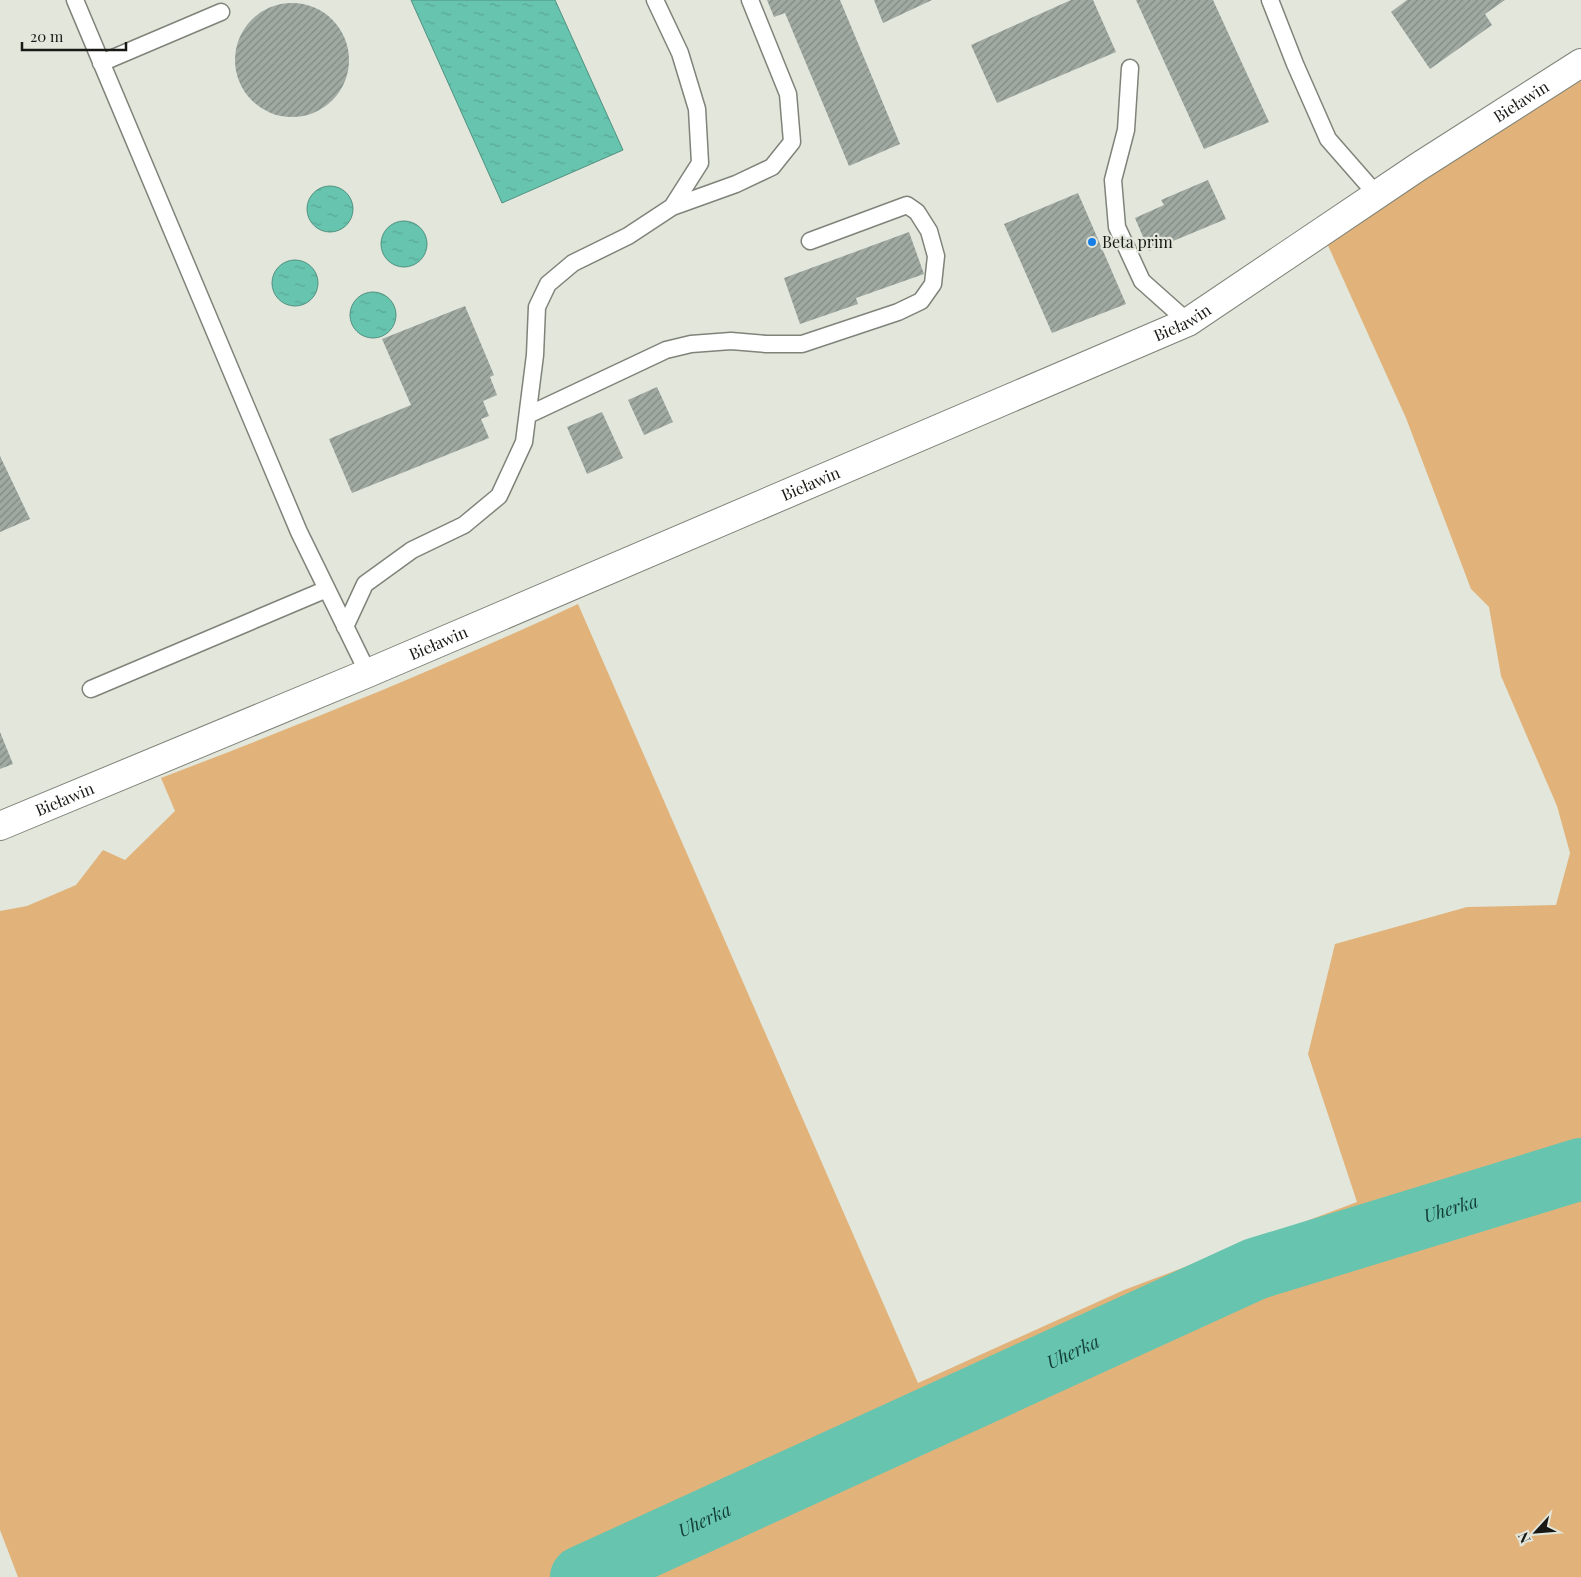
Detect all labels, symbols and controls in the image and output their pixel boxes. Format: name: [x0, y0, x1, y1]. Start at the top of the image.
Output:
scale bar: [22, 20, 126, 52]
text: 20 m: [30, 26, 64, 46]
street label: Bieławin: [1489, 75, 1553, 126]
place label: Beta prim: [1102, 231, 1173, 252]
marker: Beta prim: [1086, 236, 1098, 248]
street label: Bieławin: [1150, 298, 1215, 346]
street label: Bieławin: [778, 461, 843, 505]
street label: Bieławin: [406, 620, 471, 664]
street label: Bieławin: [32, 777, 97, 820]
water label: Uherka: [1420, 1188, 1481, 1228]
water label: Uherka: [1042, 1329, 1103, 1374]
water label: Uherka: [674, 1497, 735, 1542]
north arrow: [1511, 1507, 1561, 1557]
text: N: [1513, 1529, 1535, 1547]

